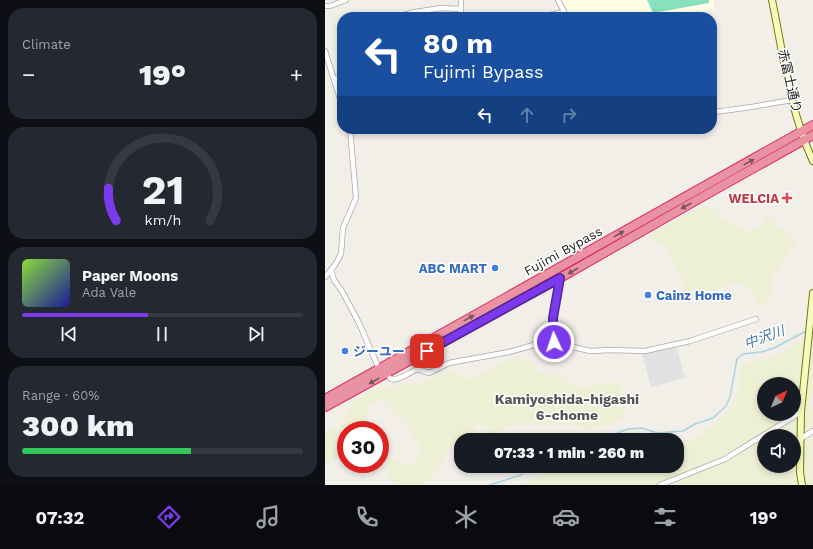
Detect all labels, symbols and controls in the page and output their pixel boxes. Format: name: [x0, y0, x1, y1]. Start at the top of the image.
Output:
text: 80 m: [423, 27, 493, 60]
icon: left: [357, 28, 409, 80]
text: Climate: [22, 37, 71, 52]
street label: 赤富士通り: [775, 48, 805, 114]
text: 19°: [139, 57, 186, 92]
text: Fujimi Bypass: [423, 61, 543, 82]
text: −: [22, 62, 35, 87]
text: +: [290, 62, 303, 87]
icon: left: [474, 104, 496, 126]
icon: ahead: [516, 104, 538, 126]
icon: right: [558, 104, 580, 126]
one-way arrow: [744, 158, 755, 165]
text: 21: [141, 165, 184, 214]
place label: WELCIA: [728, 191, 779, 206]
marker: WELCIA: [782, 193, 792, 203]
one-way arrow: [680, 202, 692, 209]
text: km/h: [144, 211, 181, 227]
street label: Fujimi Bypass: [521, 223, 605, 279]
one-way arrow: [613, 230, 625, 237]
place label: ABC MART: [419, 261, 487, 276]
marker: ABC MART: [490, 263, 500, 273]
text: Paper Moons: [82, 267, 178, 285]
one-way arrow: [568, 267, 579, 274]
text: Ada Vale: [82, 285, 136, 300]
place label: Cainz Home: [656, 288, 732, 303]
marker: Cainz Home: [643, 290, 653, 300]
one-way arrow: [463, 315, 475, 321]
position arrow: [533, 321, 575, 363]
water label: 中沢川: [742, 322, 788, 352]
icon: previous: [58, 323, 80, 345]
icon: pause: [151, 323, 173, 345]
icon: next: [245, 323, 267, 345]
pin: [410, 334, 444, 368]
icon: arrive: [416, 340, 438, 362]
place label: ジーユー: [353, 344, 405, 359]
marker: ジーユー: [340, 346, 350, 356]
one-way arrow: [368, 377, 380, 384]
north arrow: [757, 377, 801, 421]
map controls: [757, 377, 801, 473]
text: Range · 60%: [22, 388, 99, 403]
district label: Kamiyoshida-higashi 6-chome: [495, 391, 639, 423]
text: 300 km: [22, 408, 134, 443]
speed limit sign: 30: [337, 421, 389, 473]
button: sound: [757, 429, 801, 473]
text: 07:33 · 1 min · 260 m: [494, 444, 644, 462]
icon: directions: [155, 503, 183, 531]
icon: music: [254, 503, 282, 531]
icon: phone: [353, 503, 381, 531]
icon: climate: [452, 503, 480, 531]
icon: car: [552, 503, 580, 531]
icon: filters: [651, 503, 679, 531]
text: 07:32: [36, 507, 84, 528]
text: 19°: [750, 507, 777, 528]

